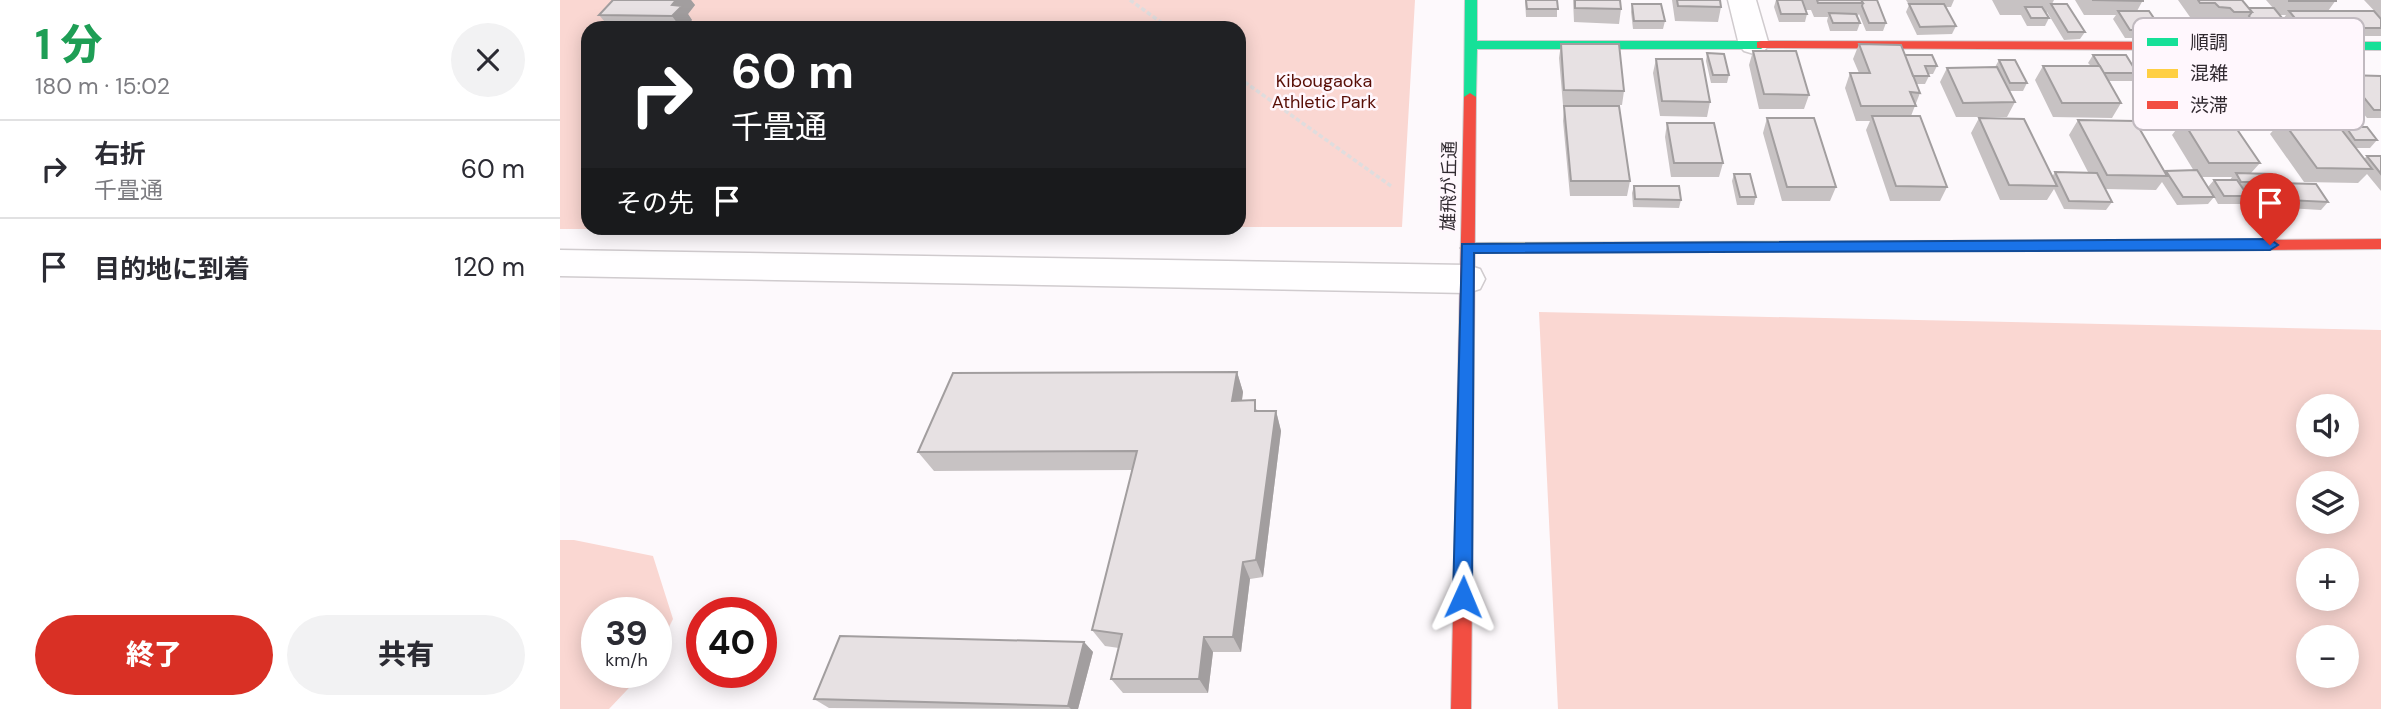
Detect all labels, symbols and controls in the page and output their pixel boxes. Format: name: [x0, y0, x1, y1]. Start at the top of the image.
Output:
text: 1 分: [35, 17, 102, 72]
legend: [2133, 18, 2364, 130]
button: close: [451, 23, 525, 97]
text: 順調: [2190, 30, 2228, 55]
text: 60 m: [731, 39, 854, 103]
icon: right: [616, 49, 707, 140]
text: 混雑: [2190, 61, 2228, 86]
park label: Kibougaoka Athletic Park: [1272, 69, 1376, 114]
text: 180 m · 15:02: [35, 71, 170, 101]
text: 渋滞: [2190, 93, 2228, 118]
text: 千畳通: [731, 106, 827, 148]
text: 右折: [94, 137, 146, 171]
street label: 雄飛が丘通: [1436, 141, 1462, 231]
icon: right: [35, 150, 73, 188]
text: 60 m: [461, 152, 525, 186]
pin: [2240, 173, 2300, 245]
text: 千畳通: [94, 175, 163, 205]
icon: arrive: [708, 182, 746, 220]
icon: arrive: [2251, 184, 2289, 222]
text: その先: [616, 186, 694, 220]
icon: arrive: [35, 248, 73, 286]
text: 120 m: [454, 250, 525, 284]
text: 目的地に到着: [94, 252, 250, 286]
map controls: [2296, 394, 2359, 688]
button: sound: [2296, 394, 2359, 457]
button: layers: [2296, 471, 2359, 534]
button: +: [2296, 548, 2359, 611]
position arrow: [1426, 560, 1500, 634]
speed limit sign: 40: [686, 597, 777, 688]
text: 39: [605, 610, 648, 656]
button: 終了: [35, 615, 273, 695]
button: 共有: [287, 615, 525, 695]
button: −: [2296, 625, 2359, 688]
text: km/h: [605, 648, 648, 672]

